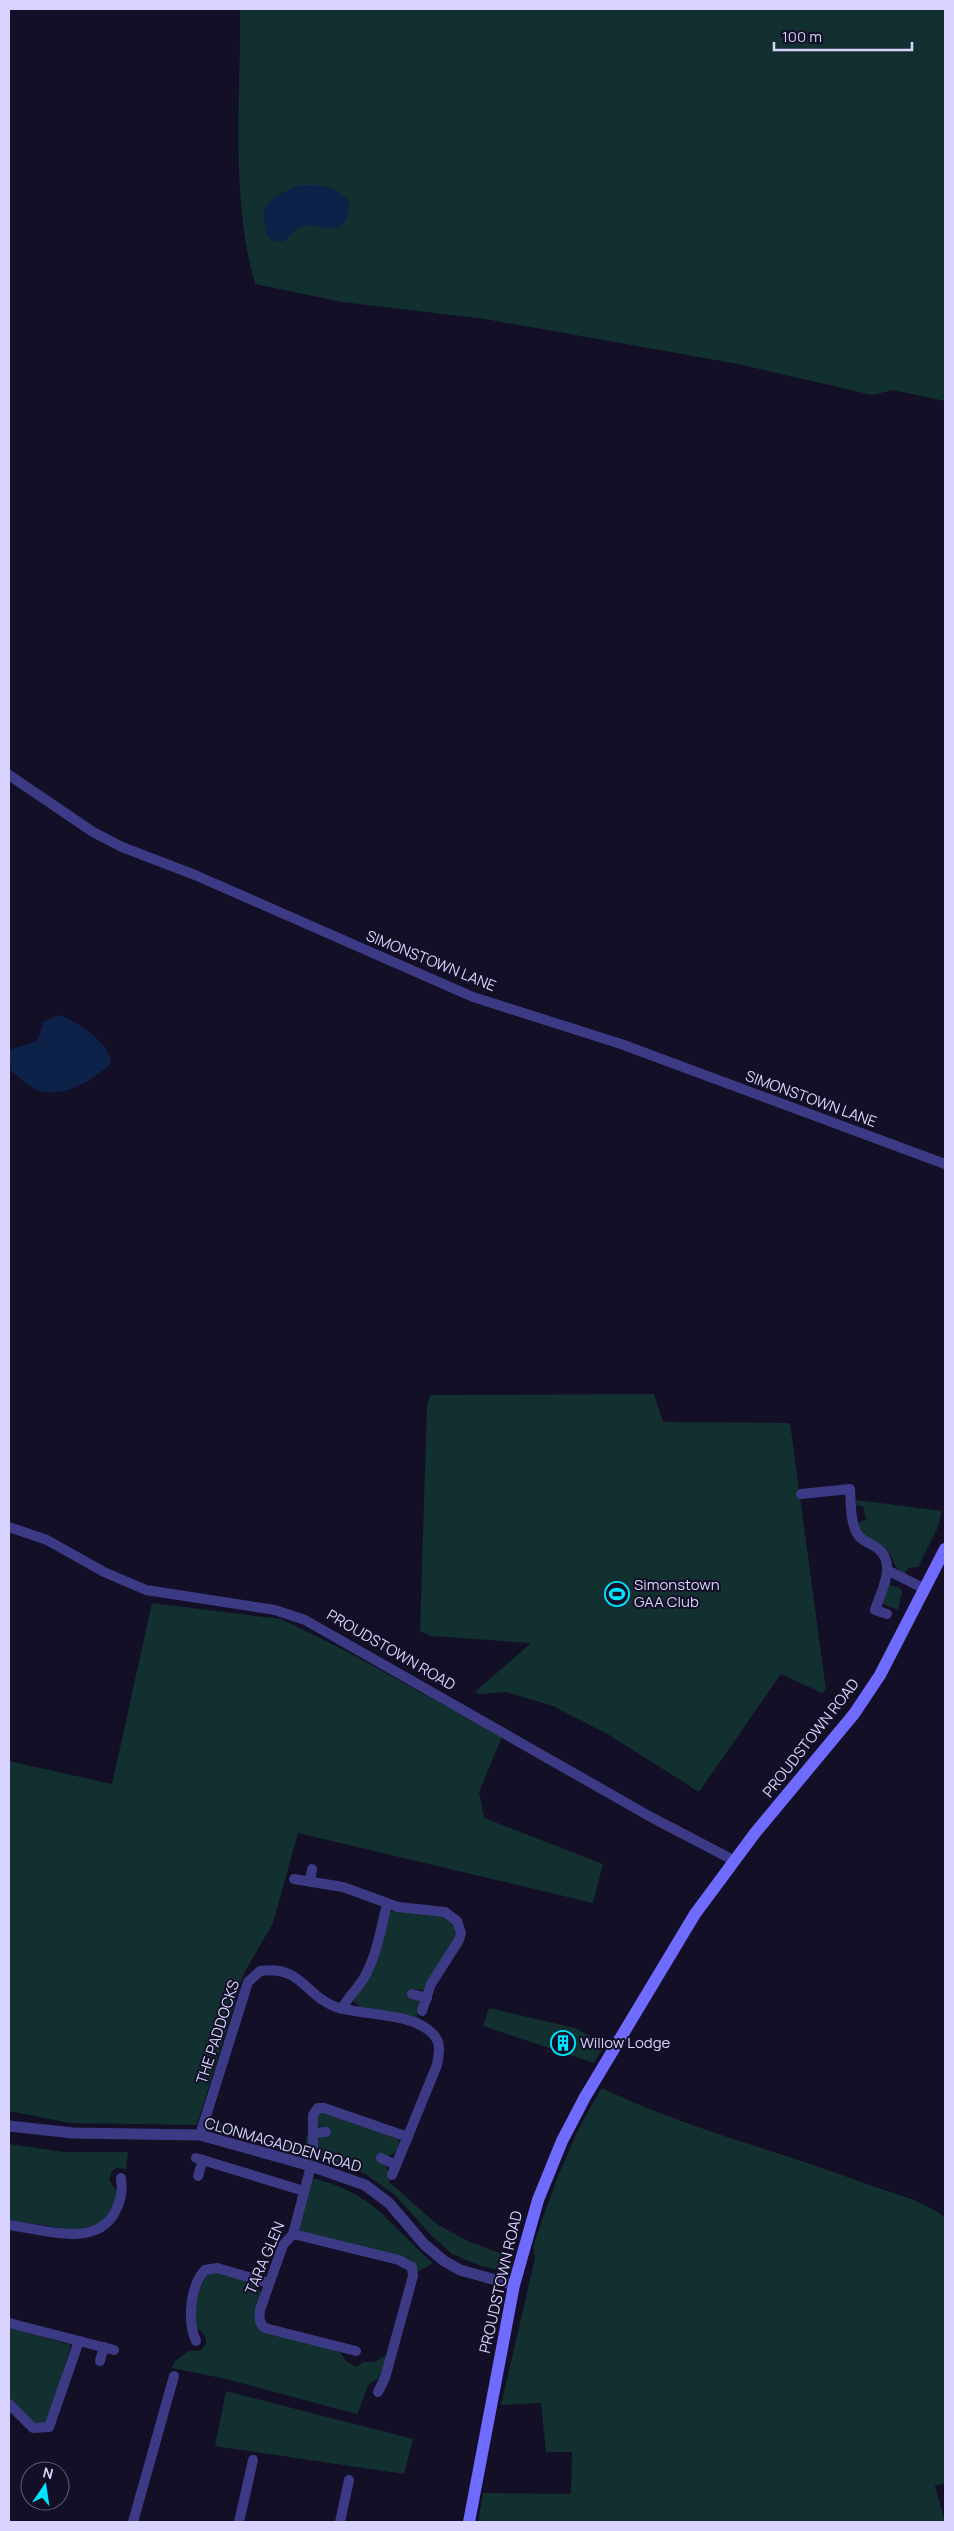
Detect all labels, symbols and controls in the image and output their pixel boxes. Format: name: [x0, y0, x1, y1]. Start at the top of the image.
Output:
scale bar: [774, 20, 912, 52]
text: 100 m: [782, 26, 822, 47]
street label: SIMONSTOWN LANE: [363, 925, 499, 996]
street label: SIMONSTOWN LANE: [743, 1065, 880, 1132]
place label: Simonstown GAA Club: [634, 1574, 720, 1612]
sports icon: Simonstown GAA Club: [604, 1581, 630, 1607]
street label: PROUDSTOWN ROAD: [323, 1604, 459, 1695]
street label: PROUDSTOWN ROAD: [758, 1674, 864, 1801]
street label: THE PADDOCKS: [191, 1977, 244, 2086]
building icon: Willow Lodge: [550, 2030, 576, 2056]
place label: Willow Lodge: [580, 2032, 671, 2053]
street label: CLONMAGADDEN ROAD: [202, 2112, 364, 2177]
street label: PROUDSTOWN ROAD: [474, 2209, 527, 2355]
street label: TARA GLEN: [240, 2218, 289, 2297]
north arrow: [20, 2461, 70, 2511]
text: N: [41, 2462, 55, 2483]

